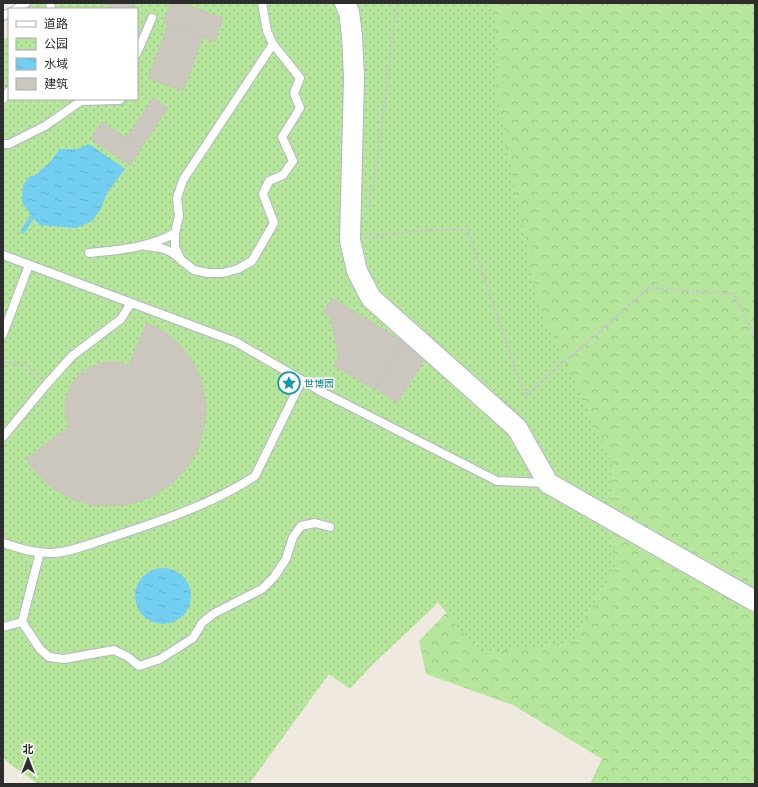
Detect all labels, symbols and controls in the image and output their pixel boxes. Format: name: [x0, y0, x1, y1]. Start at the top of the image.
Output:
legend: [8, 8, 138, 100]
text: 道路: [44, 16, 68, 32]
text: 公园: [44, 36, 68, 52]
text: 水域: [44, 56, 68, 72]
text: 建筑: [44, 76, 68, 92]
place icon: 世博园: [276, 370, 302, 396]
place label: 世博园: [304, 377, 334, 390]
north arrow: [8, 739, 48, 779]
text: 北: [23, 742, 34, 756]

